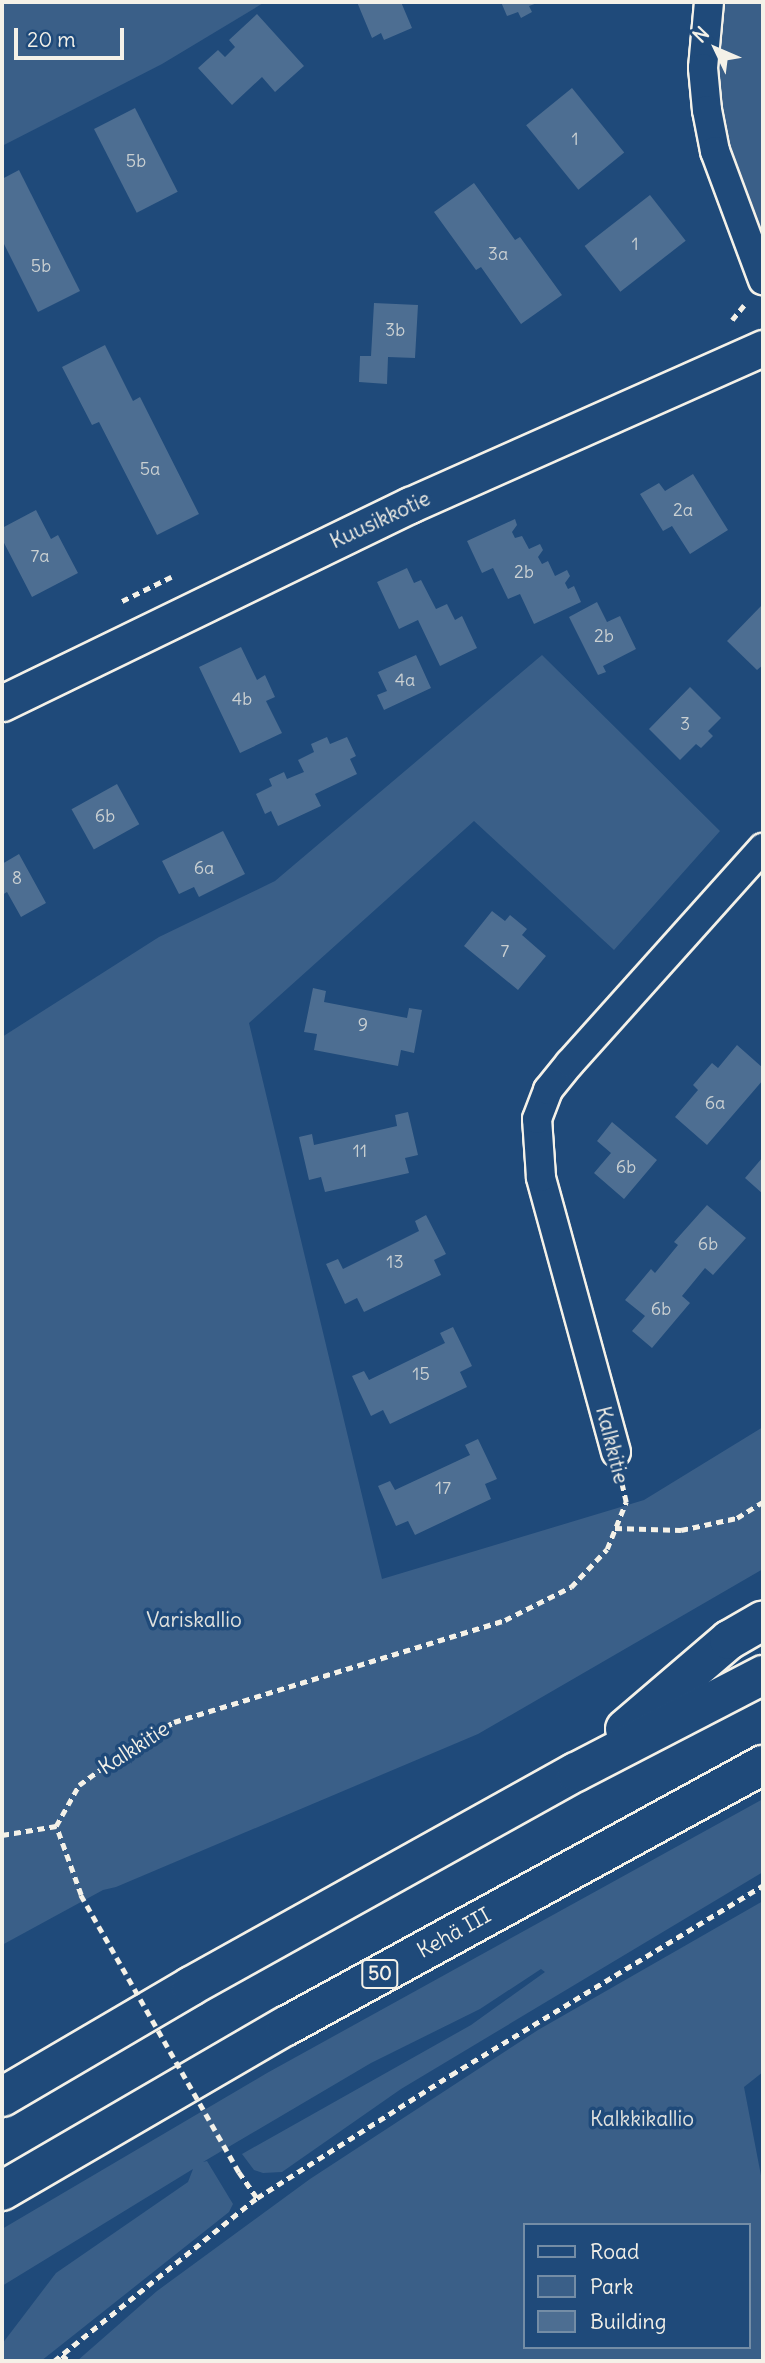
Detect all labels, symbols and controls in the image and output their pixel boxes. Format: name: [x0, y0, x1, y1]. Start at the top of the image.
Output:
scale bar: [18, 14, 128, 58]
north arrow: [681, 14, 751, 84]
text: N: [688, 21, 714, 47]
text: 20 m: [27, 26, 76, 53]
house number: 1: [571, 128, 579, 150]
house number: 5b: [126, 150, 146, 172]
house number: 1: [631, 233, 639, 255]
house number: 3a: [488, 243, 508, 265]
house number: 5b: [31, 255, 51, 277]
house number: 3b: [385, 319, 405, 341]
house number: 5a: [140, 458, 160, 480]
street label: Kuusikkotie: [326, 486, 434, 554]
house number: 2a: [673, 499, 693, 521]
house number: 7a: [30, 545, 50, 567]
house number: 2b: [514, 561, 534, 583]
house number: 2b: [594, 625, 614, 647]
house number: 4a: [395, 669, 415, 691]
house number: 4b: [232, 688, 252, 710]
house number: 3: [680, 713, 690, 735]
house number: 6b: [95, 805, 115, 827]
house number: 6a: [194, 857, 214, 879]
house number: 8: [12, 867, 22, 889]
house number: 7: [501, 940, 509, 962]
house number: 9: [358, 1014, 368, 1036]
house number: 6a: [705, 1092, 725, 1114]
house number: 11: [353, 1140, 367, 1162]
house number: 6b: [616, 1156, 636, 1178]
house number: 6b: [698, 1233, 718, 1255]
house number: 13: [386, 1251, 404, 1273]
house number: 6b: [651, 1298, 671, 1320]
house number: 15: [412, 1363, 430, 1385]
street label: Kalkkitie: [590, 1404, 634, 1486]
house number: 17: [435, 1477, 451, 1499]
park label: Variskallio: [146, 1607, 242, 1633]
street label: Kalkkitie: [94, 1716, 174, 1780]
street label: Kehä III: [413, 1903, 495, 1963]
road number: 50: [361, 1958, 399, 1990]
park label: Kalkkikallio: [590, 2106, 694, 2132]
legend: [524, 2223, 751, 2349]
text: Road: [590, 2238, 639, 2265]
text: Park: [590, 2273, 633, 2300]
text: Building: [590, 2308, 666, 2335]

